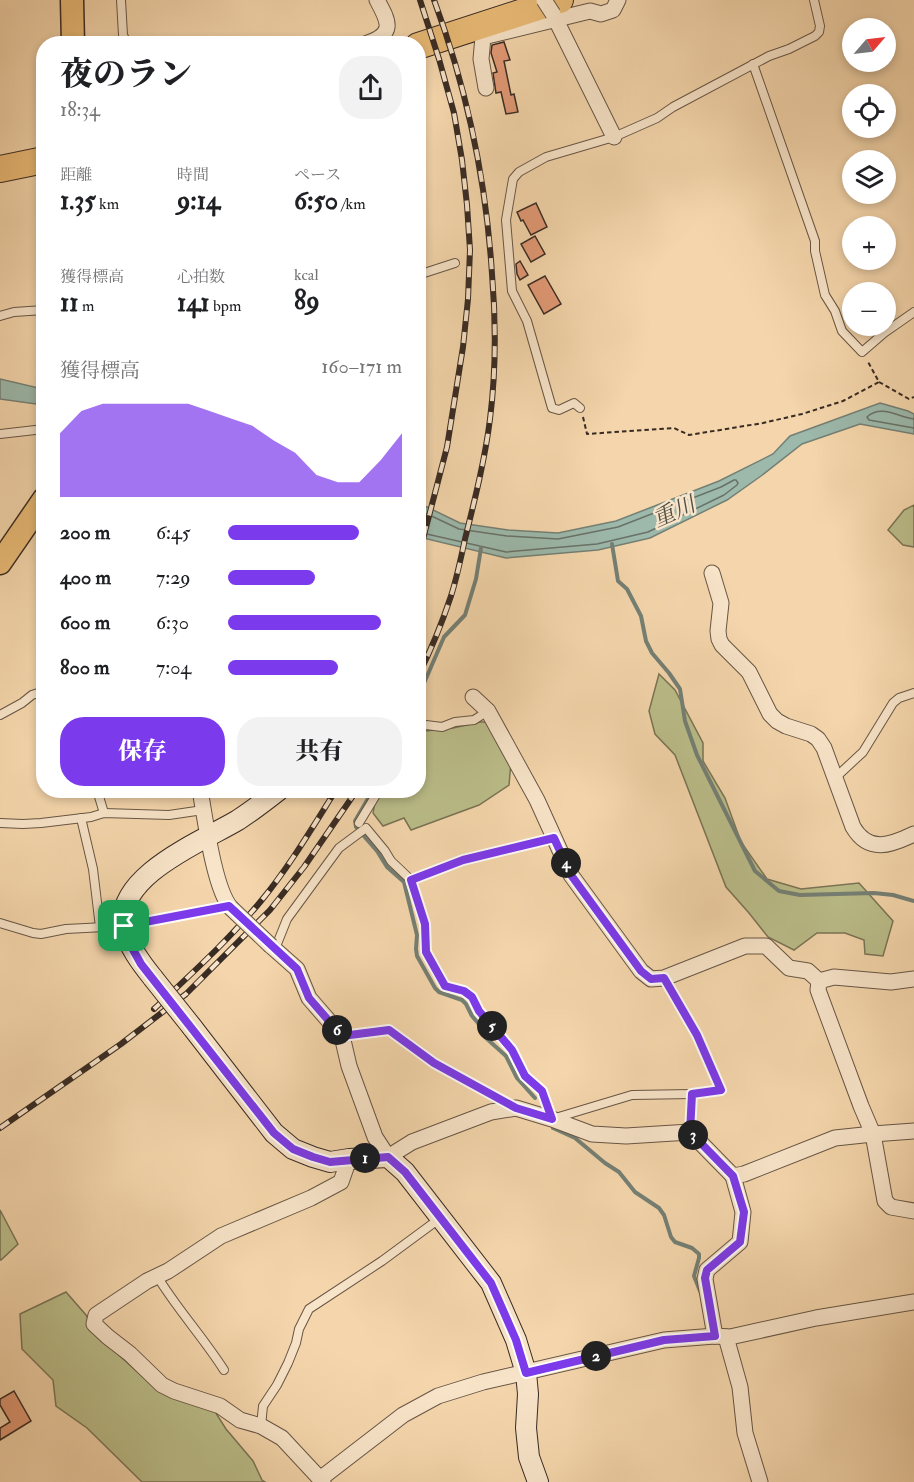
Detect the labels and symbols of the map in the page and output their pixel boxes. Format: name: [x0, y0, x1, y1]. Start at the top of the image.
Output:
north arrow: [842, 18, 896, 72]
water label: 重川: [648, 489, 702, 534]
pin: 4: [551, 848, 581, 878]
pin: [98, 900, 149, 951]
pin: 5: [477, 1011, 507, 1041]
pin: 6: [322, 1015, 352, 1045]
pin: 3: [678, 1120, 708, 1150]
pin: 1: [350, 1143, 380, 1173]
pin: 2: [581, 1341, 611, 1371]

